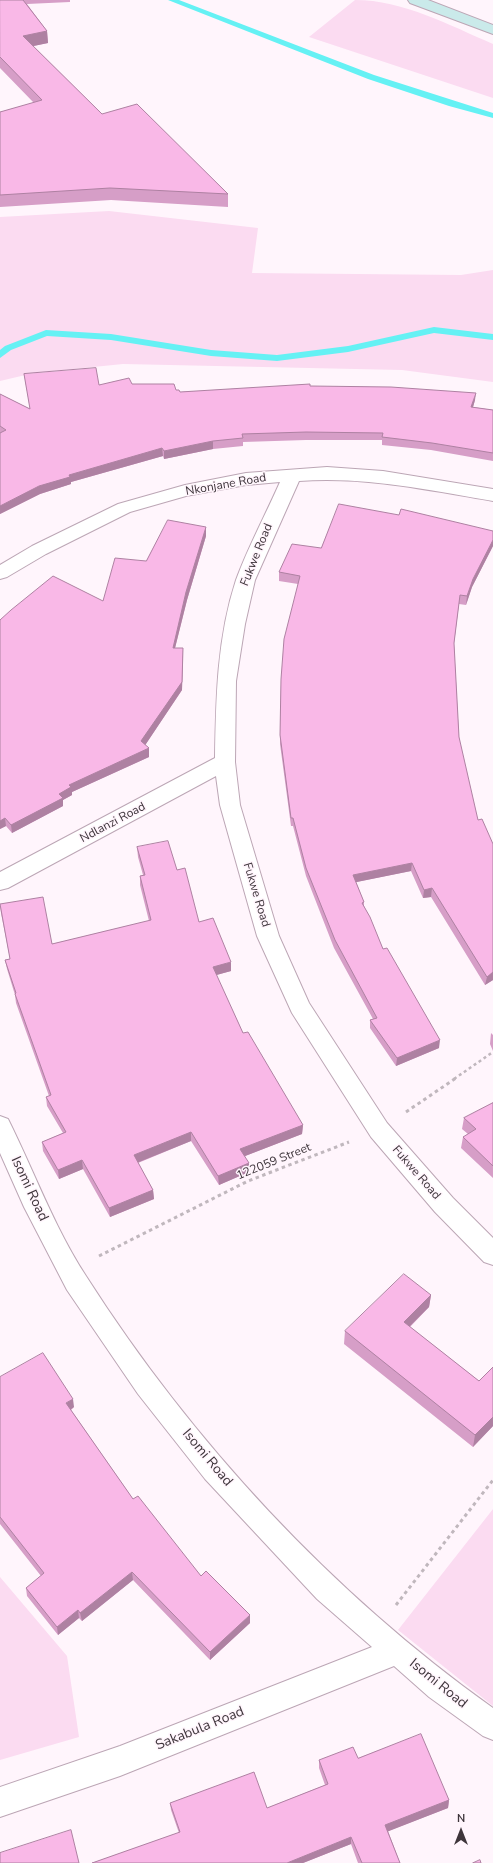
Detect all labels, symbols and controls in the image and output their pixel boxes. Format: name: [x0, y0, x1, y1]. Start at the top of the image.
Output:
street label: Nkonjane Road: [185, 471, 267, 499]
street label: Fukwe Road: [238, 522, 276, 588]
street label: Ndlanzi Road: [78, 800, 148, 846]
street label: Fukwe Road: [239, 861, 273, 929]
street label: 122059 Street: [235, 1141, 313, 1183]
street label: Fukwe Road: [389, 1143, 443, 1203]
street label: Isomi Road: [7, 1154, 51, 1224]
street label: Isomi Road: [178, 1426, 236, 1490]
street label: Isomi Road: [406, 1656, 470, 1712]
street label: Sakabula Road: [153, 1704, 247, 1754]
north arrow: [441, 1811, 481, 1851]
text: N: [457, 1811, 465, 1826]

